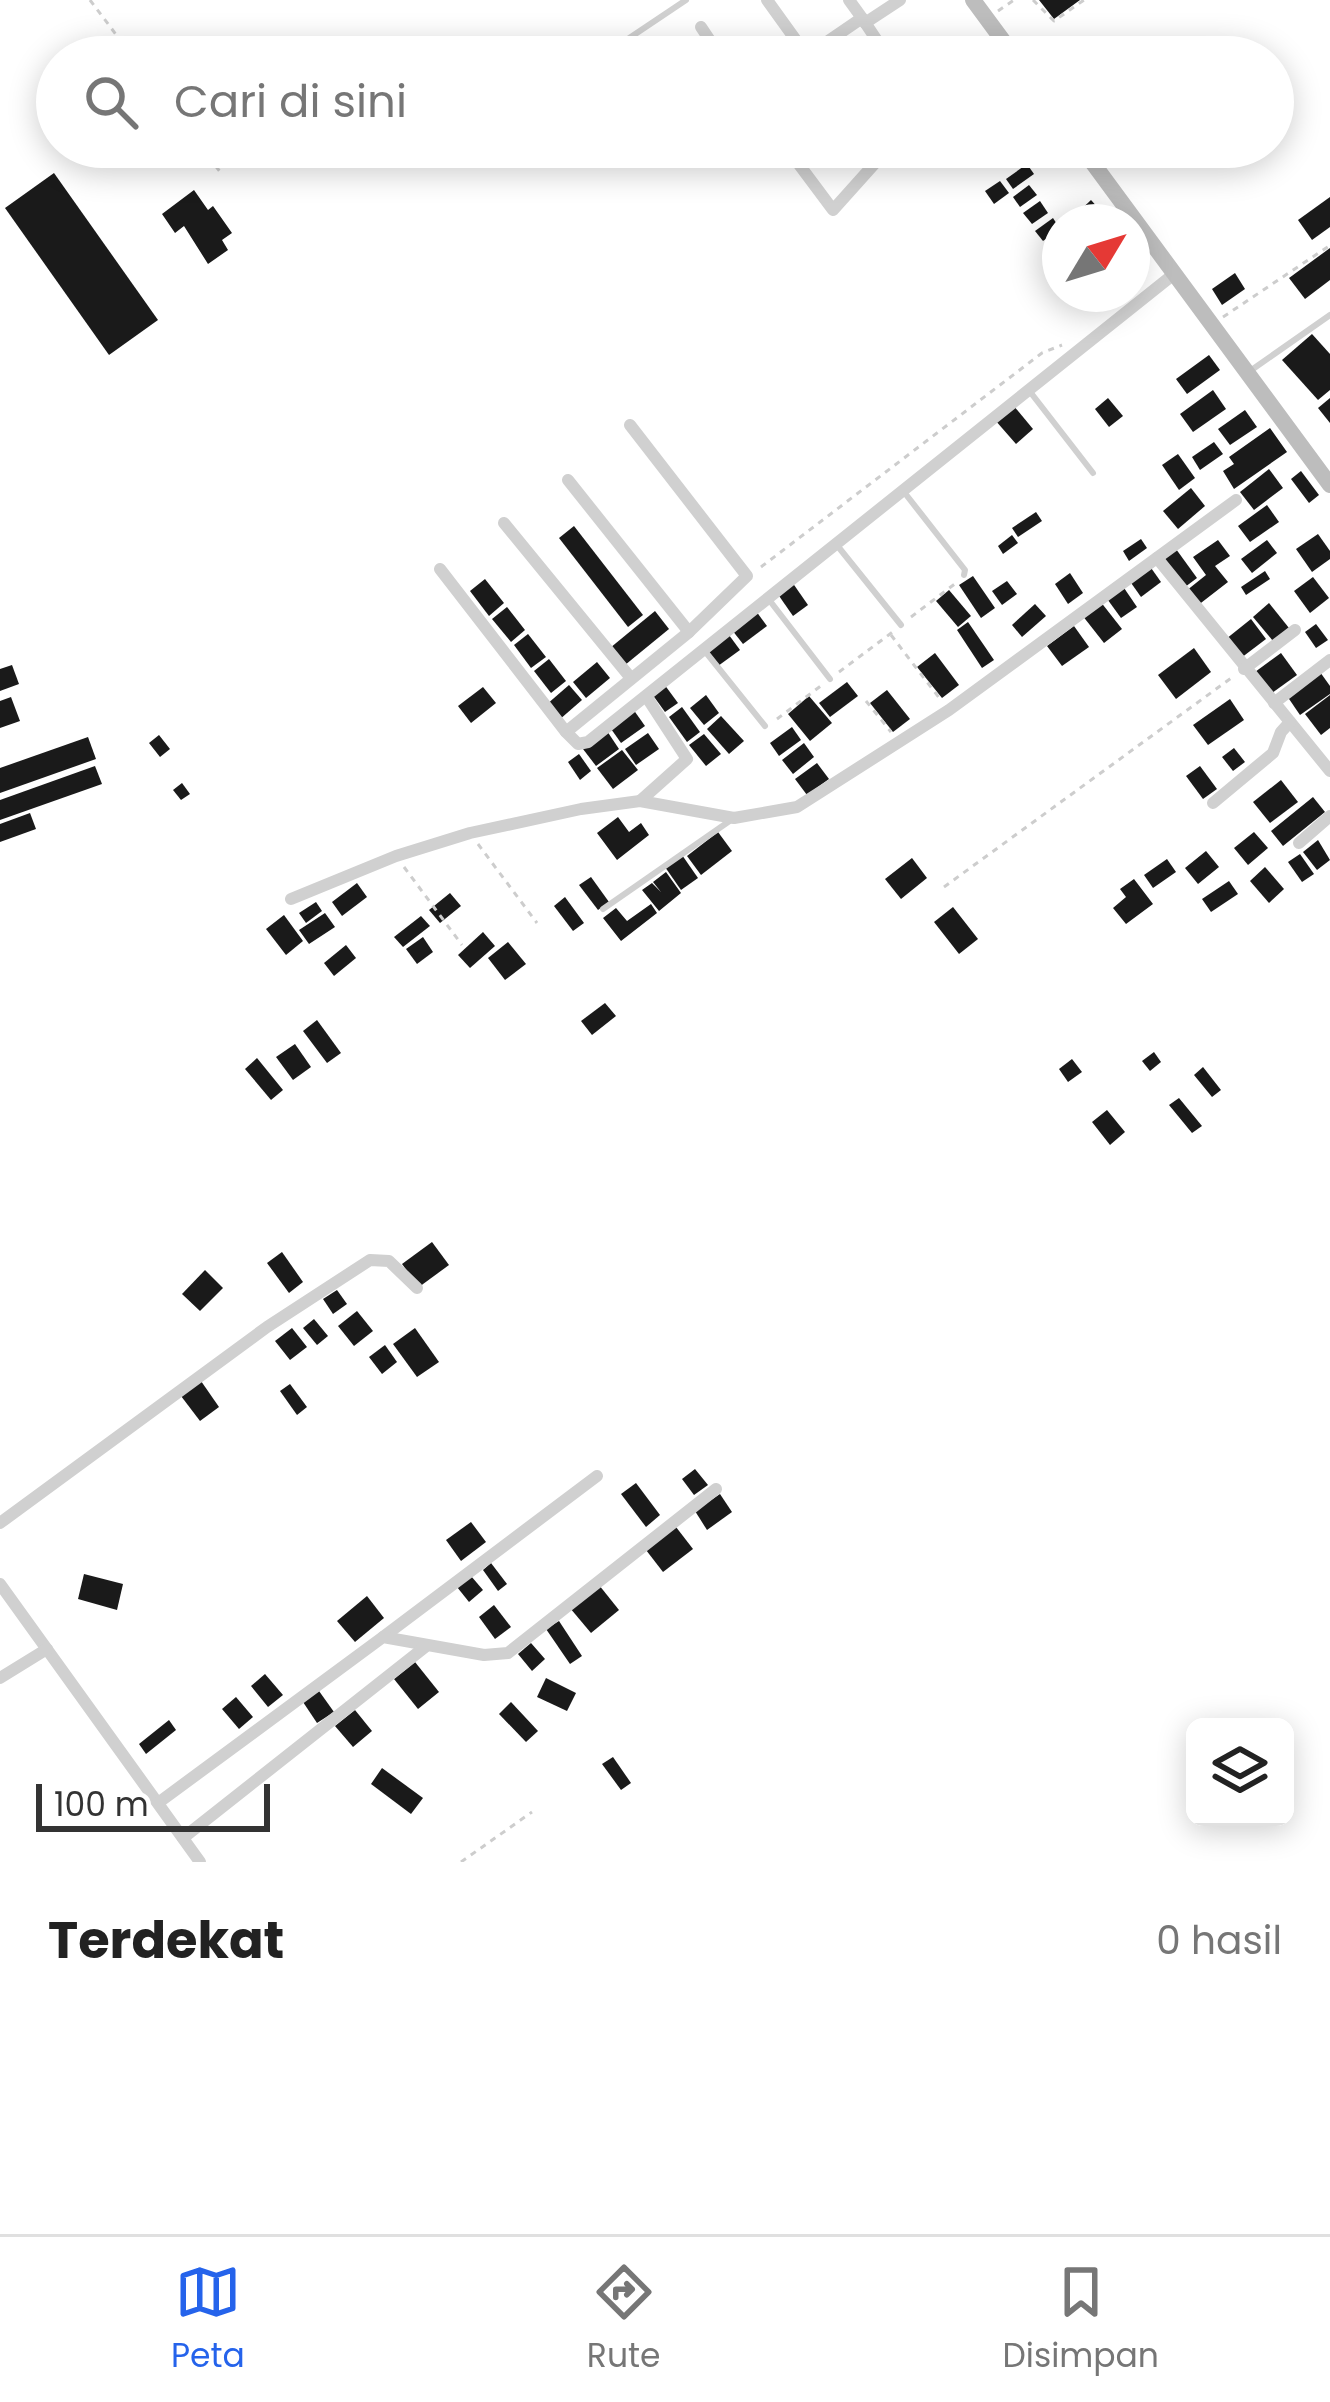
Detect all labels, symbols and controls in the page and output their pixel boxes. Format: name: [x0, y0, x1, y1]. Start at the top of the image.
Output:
search box: [36, 36, 1294, 168]
icon: search: [78, 69, 144, 135]
text: Cari di sini: [174, 70, 407, 133]
north arrow: [1042, 204, 1150, 312]
map controls: [1186, 1718, 1294, 1826]
button: layers: [1186, 1718, 1294, 1826]
scale bar: [36, 1778, 270, 1831]
text: 100 m: [54, 1781, 149, 1828]
text: Terdekat: [48, 1904, 284, 1976]
text: 0 hasil: [1156, 1913, 1282, 1968]
tab: Peta: [171, 2259, 245, 2381]
tab: Rute: [587, 2259, 661, 2381]
tab: Disimpan: [1002, 2259, 1159, 2381]

